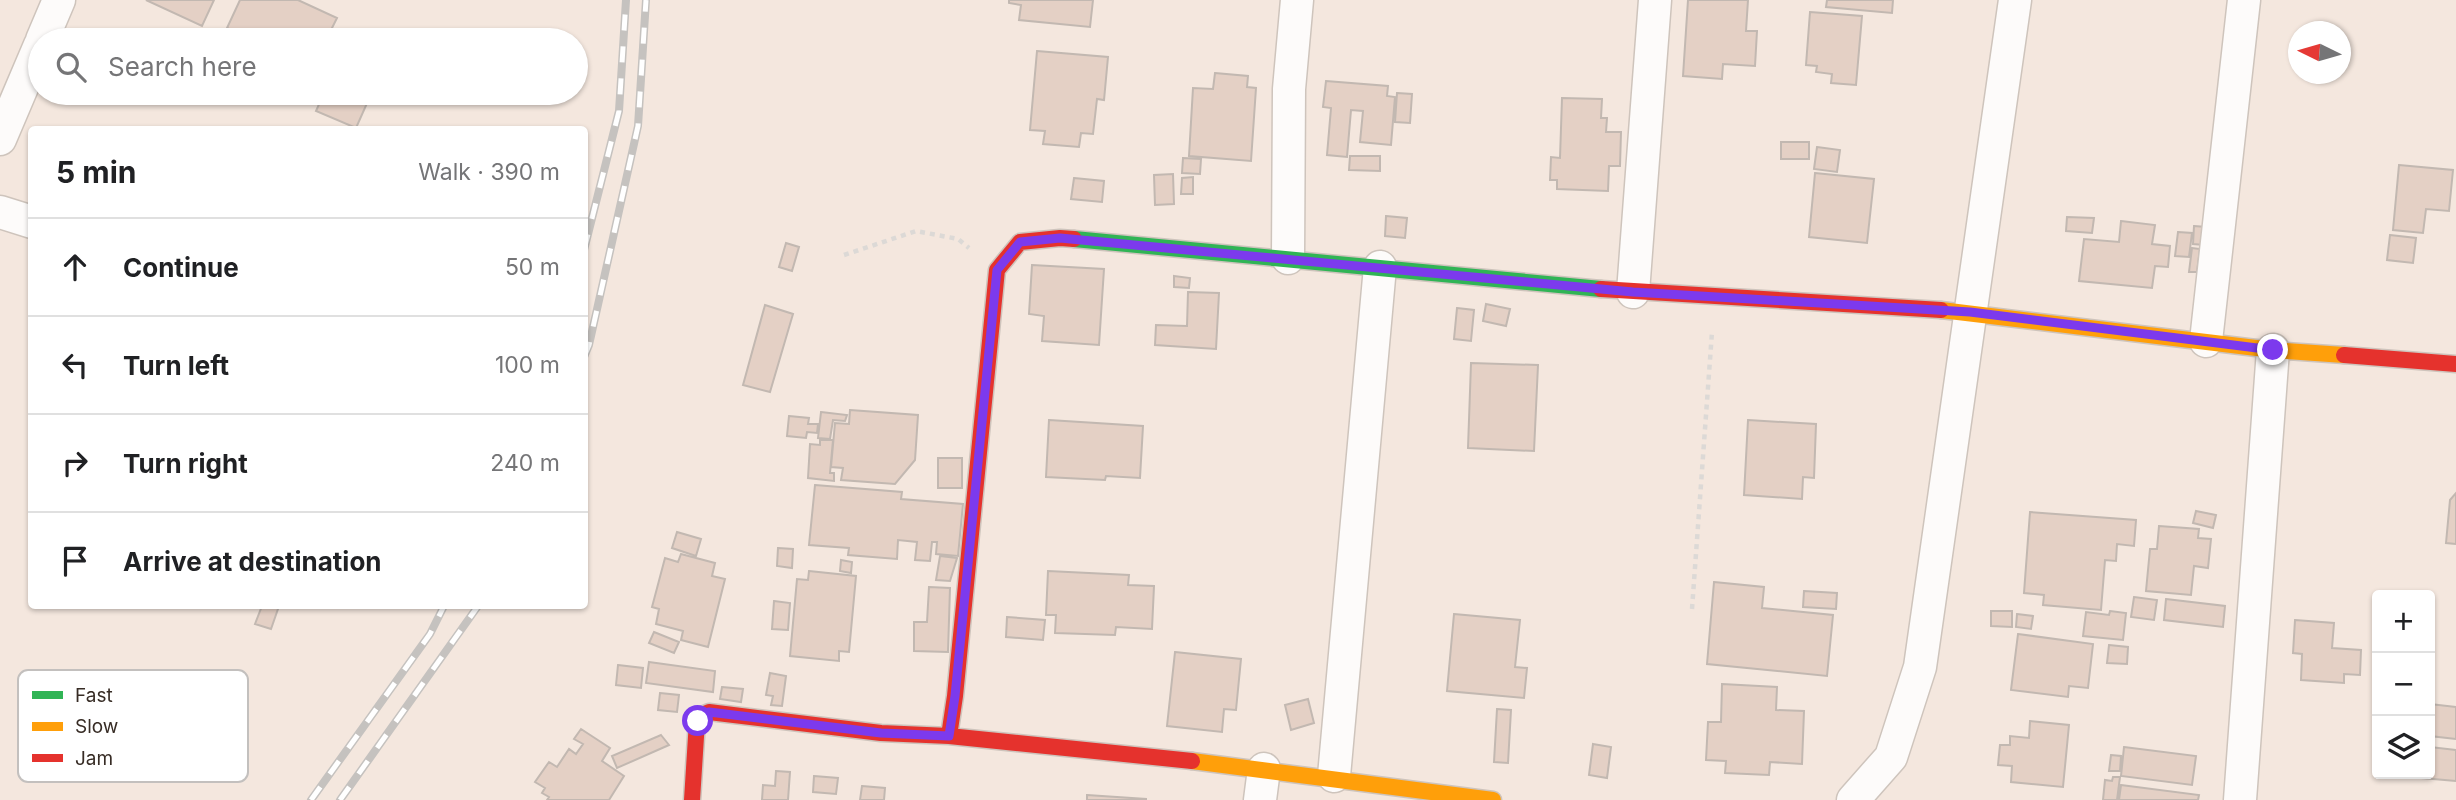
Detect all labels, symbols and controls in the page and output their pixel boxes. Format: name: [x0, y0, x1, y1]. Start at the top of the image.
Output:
north arrow: [2288, 21, 2351, 84]
search box: [28, 28, 588, 105]
icon: search: [52, 48, 90, 86]
text: Search here: [108, 51, 257, 82]
text: 5 min: [56, 154, 136, 190]
text: Walk · 390 m: [418, 158, 560, 186]
icon: ahead: [56, 248, 94, 286]
text: Continue: [123, 252, 239, 283]
text: 50 m: [505, 253, 560, 281]
route end: [2257, 334, 2288, 365]
icon: left: [56, 346, 94, 384]
text: Turn left: [123, 350, 229, 381]
text: 100 m: [495, 351, 560, 379]
icon: right: [56, 444, 94, 482]
text: Turn right: [123, 448, 248, 479]
text: 240 m: [490, 449, 560, 477]
icon: arrive: [56, 542, 94, 580]
text: Arrive at destination: [123, 546, 382, 577]
map controls: [2372, 590, 2435, 779]
button: +: [2372, 590, 2435, 653]
button: −: [2372, 653, 2435, 716]
legend: [18, 670, 248, 782]
text: Fast: [75, 684, 113, 707]
route start: [682, 705, 713, 736]
text: Slow: [75, 715, 118, 738]
button: layers: [2372, 716, 2435, 779]
text: Jam: [75, 747, 113, 770]

